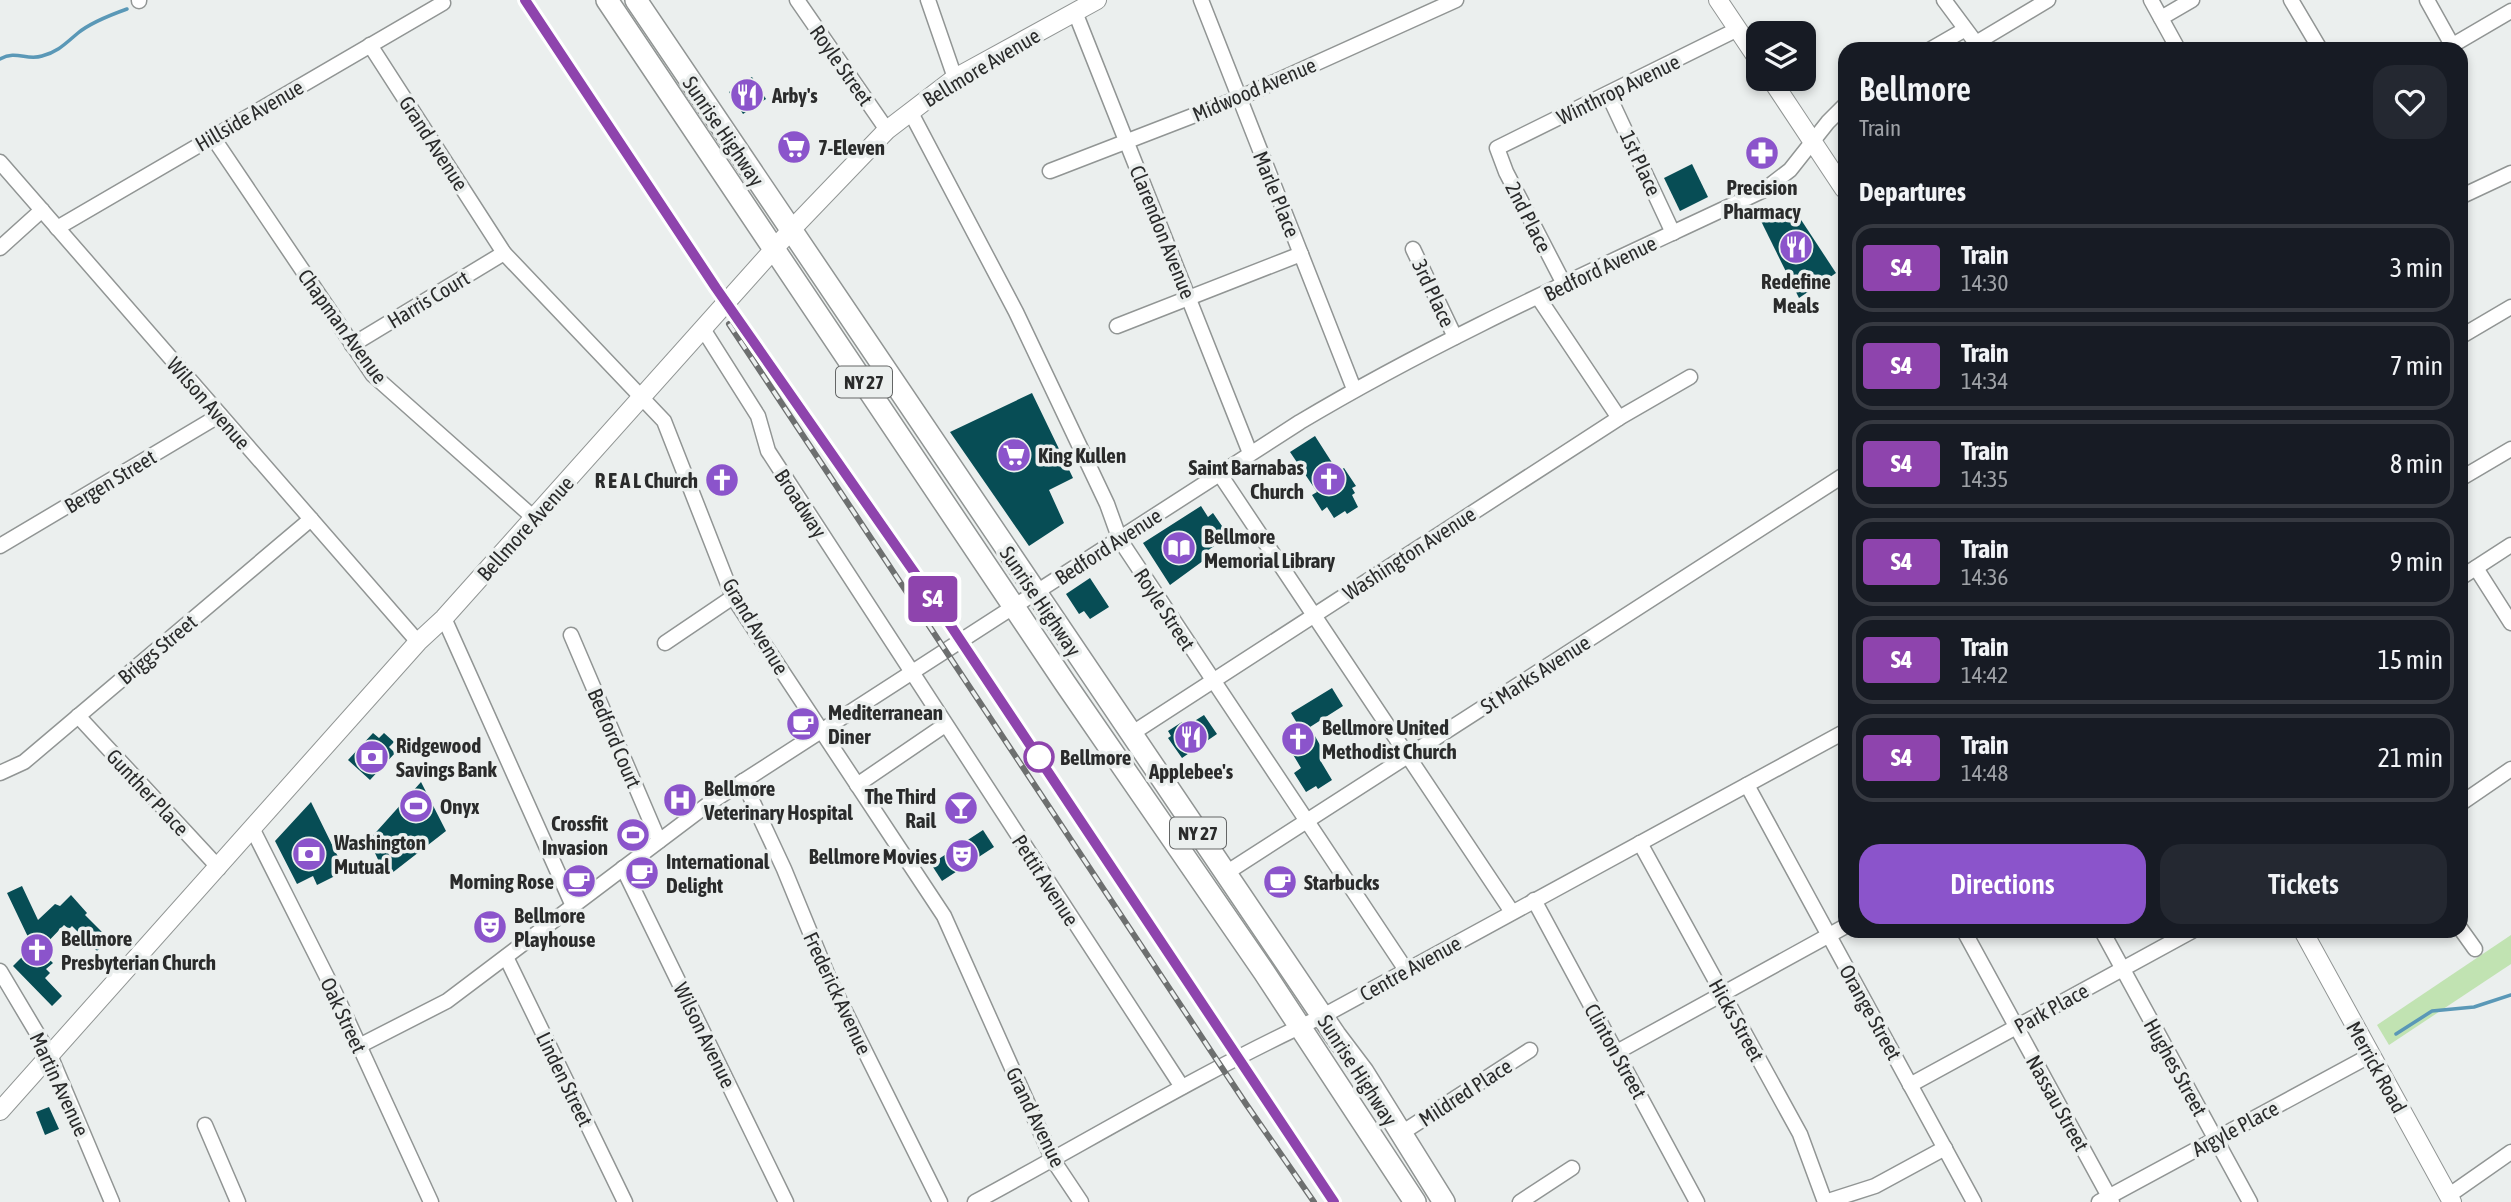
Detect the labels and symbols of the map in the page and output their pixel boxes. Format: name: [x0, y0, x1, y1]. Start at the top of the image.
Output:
street label: Royle Street: [806, 20, 878, 110]
street label: Bellmore Avenue: [918, 23, 1044, 111]
street label: Winthrop Avenue: [1553, 49, 1683, 129]
street label: Midwood Avenue: [1189, 52, 1319, 126]
street label: Sunrise Highway: [679, 72, 770, 191]
street label: Hillside Avenue: [191, 74, 307, 156]
restaurant icon: Arby's: [728, 76, 766, 114]
place label: Arby's: [771, 83, 818, 107]
street label: Grand Avenue: [395, 91, 473, 195]
street label: 1st Place: [1616, 127, 1666, 199]
supermarket icon: 7-Eleven: [775, 128, 813, 166]
pharmacy icon: Precision Pharmacy: [1743, 134, 1781, 172]
place label: 7-Eleven: [818, 135, 885, 159]
street label: Marle Place: [1249, 147, 1305, 241]
street label: Clarendon Avenue: [1125, 162, 1201, 302]
place label: Precision Pharmacy: [1723, 175, 1801, 223]
street label: 2nd Place: [1501, 178, 1557, 256]
restaurant icon: Redefine Meals: [1777, 228, 1815, 266]
street label: Bedford Avenue: [1540, 230, 1660, 306]
street label: 3rd Place: [1408, 255, 1460, 331]
street label: Chapman Avenue: [293, 264, 393, 388]
street label: Harris Court: [383, 265, 473, 333]
place label: Redefine Meals: [1761, 269, 1831, 317]
street label: Wilson Avenue: [163, 352, 255, 454]
road number: NY 27: [836, 366, 892, 398]
supermarket icon: King Kullen: [995, 436, 1033, 474]
place label: King Kullen: [1038, 443, 1126, 467]
street label: Bergen Street: [60, 444, 160, 518]
place label: Saint Barnabas Church: [1188, 455, 1305, 503]
church icon: Saint Barnabas Church: [1310, 460, 1348, 498]
church icon: R E A L Church: [703, 461, 741, 499]
street label: Broadway: [770, 464, 832, 542]
place label: R E A L Church: [595, 468, 698, 492]
street label: Bellmore Avenue: [472, 471, 578, 585]
street label: Washington Avenue: [1338, 501, 1480, 605]
street label: Bedford Avenue: [1050, 503, 1166, 589]
place label: Bellmore Memorial Library: [1204, 524, 1335, 572]
library icon: Bellmore Memorial Library: [1160, 529, 1198, 567]
street label: Sunrise Highway: [996, 542, 1087, 661]
street label: Royle Street: [1130, 564, 1200, 654]
street label: Grand Avenue: [718, 574, 794, 678]
line badge: S4: [902, 576, 964, 622]
street label: Briggs Street: [113, 609, 201, 689]
street label: St Marks Avenue: [1476, 630, 1594, 718]
street label: Bedford Court: [583, 685, 647, 791]
place label: Mediterranean Diner: [828, 700, 943, 748]
cafe icon: Mediterranean Diner: [784, 705, 822, 743]
place label: Bellmore United Methodist Church: [1322, 715, 1457, 763]
restaurant icon: Applebee's: [1172, 718, 1210, 756]
church icon: Bellmore United Methodist Church: [1279, 720, 1317, 758]
place label: Ridgewood Savings Bank: [396, 733, 497, 781]
bank icon: Ridgewood Savings Bank: [353, 738, 391, 776]
marker: Bellmore: [1024, 742, 1054, 772]
street label: Gunther Place: [102, 744, 194, 840]
place label: Bellmore: [1060, 745, 1131, 769]
place label: Applebee's: [1148, 759, 1234, 783]
place label: Bellmore Veterinary Hospital: [703, 776, 853, 824]
hospital icon: Bellmore Veterinary Hospital: [661, 781, 699, 819]
place label: The Third Rail: [865, 784, 936, 832]
sports icon: Onyx: [397, 787, 435, 825]
bar icon: The Third Rail: [942, 789, 980, 827]
place label: Onyx: [440, 794, 480, 818]
place label: Crossfit Invasion: [542, 811, 608, 859]
sports icon: Crossfit Invasion: [614, 816, 652, 854]
road number: NY 27: [1170, 818, 1226, 848]
place label: Washington Mutual: [333, 830, 426, 878]
street label: Pettit Avenue: [1008, 830, 1084, 930]
bank icon: Washington Mutual: [290, 835, 328, 873]
theatre icon: Bellmore Movies: [943, 837, 981, 875]
place label: Bellmore Movies: [809, 844, 938, 868]
place label: International Delight: [666, 849, 770, 897]
cafe icon: International Delight: [623, 854, 661, 892]
cafe icon: Morning Rose: [560, 862, 598, 900]
cafe icon: Starbucks: [1261, 863, 1299, 901]
place label: Morning Rose: [449, 869, 554, 893]
place label: Starbucks: [1304, 870, 1380, 894]
place label: Bellmore Playhouse: [514, 903, 595, 951]
theatre icon: Bellmore Playhouse: [471, 908, 509, 946]
place label: Bellmore Presbyterian Church: [61, 926, 216, 974]
street label: Frederick Avenue: [799, 928, 877, 1058]
street label: Centre Avenue: [1355, 930, 1465, 1006]
church icon: Bellmore Presbyterian Church: [18, 931, 56, 969]
street label: Orange Street: [1835, 960, 1907, 1064]
street label: Oak Street: [316, 974, 372, 1056]
street label: Hicks Street: [1705, 975, 1769, 1065]
street label: Wilson Avenue: [669, 978, 741, 1092]
street label: Park Place: [2010, 978, 2092, 1038]
street label: Clinton Street: [1580, 999, 1652, 1103]
street label: Sunrise Highway: [1313, 1010, 1403, 1130]
street label: Hughes Street: [2139, 1014, 2213, 1120]
street label: Merrick Road: [2342, 1017, 2412, 1117]
street label: Martin Avenue: [25, 1028, 95, 1140]
street label: Linden Street: [532, 1028, 598, 1130]
street label: Nassau Street: [2022, 1051, 2094, 1155]
street label: Mildred Place: [1414, 1053, 1516, 1131]
street label: Grand Avenue: [1002, 1063, 1070, 1171]
street label: Argyle Place: [2188, 1095, 2282, 1161]

